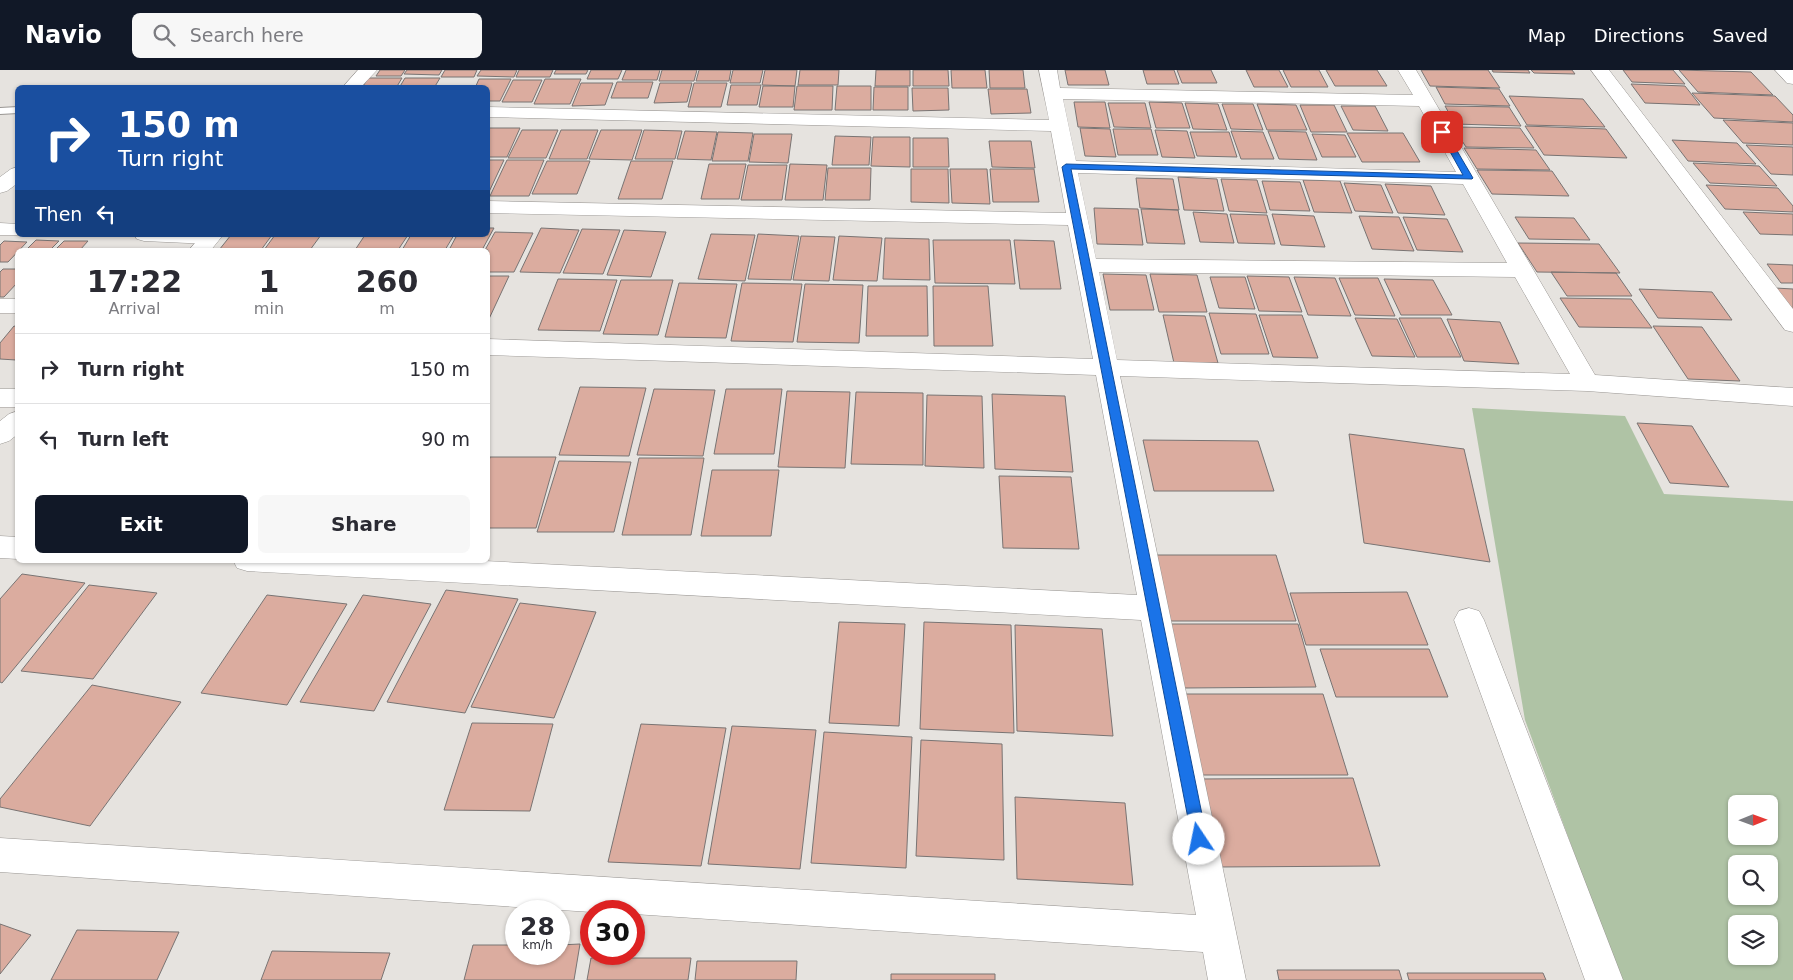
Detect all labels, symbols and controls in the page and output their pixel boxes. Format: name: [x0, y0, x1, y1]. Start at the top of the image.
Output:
search box: [132, 13, 482, 58]
text: Navio: [25, 21, 102, 49]
icon: search: [150, 21, 178, 49]
text: Search here: [190, 24, 304, 46]
text: Map: [1528, 25, 1566, 46]
text: Directions: [1594, 25, 1684, 46]
text: Saved: [1712, 25, 1768, 46]
icon: right: [35, 105, 100, 170]
text: 150 m: [118, 105, 240, 145]
pin: [1421, 111, 1463, 153]
icon: arrive: [1428, 118, 1456, 146]
text: Turn right: [118, 146, 223, 171]
icon: left: [92, 200, 120, 228]
text: Then: [35, 203, 82, 225]
text: 17:22: [87, 264, 182, 299]
text: 1: [258, 264, 279, 299]
text: 260: [356, 264, 418, 299]
text: Arrival: [108, 299, 160, 318]
text: min: [254, 299, 284, 318]
text: m: [379, 299, 395, 318]
icon: right: [35, 355, 63, 383]
text: Turn right: [78, 358, 184, 380]
text: 150 m: [409, 358, 470, 380]
icon: left: [35, 425, 63, 453]
text: Turn left: [78, 428, 169, 450]
text: 90 m: [421, 428, 470, 450]
button: Exit: [35, 495, 248, 553]
button: Share: [258, 495, 470, 553]
north arrow: [1728, 795, 1778, 845]
map controls: [1728, 795, 1778, 965]
position arrow: [1172, 812, 1224, 864]
button: search: [1728, 855, 1778, 905]
speed limit sign: 30: [580, 900, 645, 965]
text: 28: [520, 912, 555, 941]
button: layers: [1728, 915, 1778, 965]
text: km/h: [522, 938, 553, 952]

